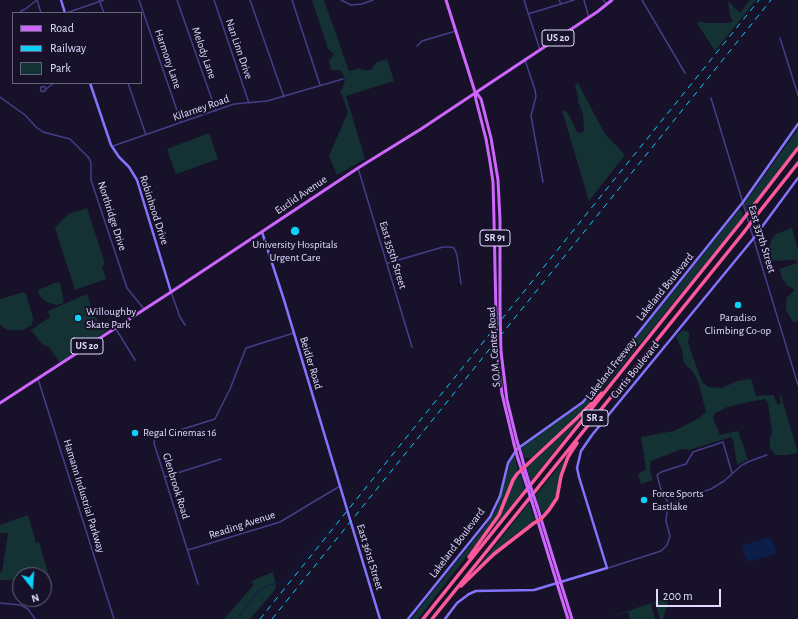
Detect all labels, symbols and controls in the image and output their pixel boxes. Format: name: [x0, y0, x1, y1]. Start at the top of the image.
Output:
legend: [12, 12, 142, 84]
street label: Nan Linn Drive: [223, 17, 255, 81]
text: Road: [50, 22, 74, 34]
street label: Melody Lane: [189, 25, 219, 81]
street label: Harmony Lane: [152, 27, 184, 91]
road number: US 20: [542, 30, 574, 46]
text: Railway: [50, 42, 86, 54]
text: Park: [50, 62, 71, 74]
street label: Kilarney Road: [171, 92, 231, 124]
street label: Euclid Avenue: [272, 173, 330, 217]
street label: Robinhood Drive: [137, 174, 171, 246]
street label: Northridge Drive: [95, 180, 129, 252]
street label: East 337th Street: [745, 204, 779, 274]
street label: East 355th Street: [376, 219, 410, 291]
marker: University Hospitals Urgent Care: [289, 225, 301, 237]
road number: SR 91: [480, 230, 510, 246]
place label: University Hospitals Urgent Care: [252, 238, 338, 264]
street label: Lakeland Boulevard: [634, 250, 696, 324]
marker: Paradiso Climbing Co-op: [733, 300, 743, 310]
place label: Willoughby Skate Park: [86, 305, 136, 331]
street label: S.O.M. Center Road: [485, 306, 503, 388]
place label: Paradiso Climbing Co-op: [705, 311, 771, 337]
marker: Willoughby Skate Park: [73, 313, 83, 323]
street label: Beidler Road: [297, 335, 325, 391]
street label: Lakeland Freeway: [583, 335, 639, 403]
road number: US 20: [71, 338, 103, 354]
street label: Curtis Boulevard: [608, 339, 662, 401]
road number: SR 2: [582, 410, 608, 426]
place label: Regal Cinemas 16: [143, 426, 216, 440]
marker: Regal Cinemas 16: [130, 428, 140, 438]
street label: Hamann Industrial Parkway: [60, 438, 108, 554]
street label: Glenbrook Road: [160, 451, 192, 521]
place label: Force Sports Eastlake: [652, 487, 704, 513]
marker: Force Sports Eastlake: [639, 495, 649, 505]
street label: Lakeland Boulevard: [427, 506, 487, 580]
street label: Reading Avenue: [207, 508, 277, 542]
street label: East 361st Street: [354, 522, 386, 592]
north arrow: [12, 567, 52, 607]
scale bar: [658, 581, 723, 607]
text: 200 m: [663, 590, 693, 602]
text: N: [30, 592, 41, 604]

